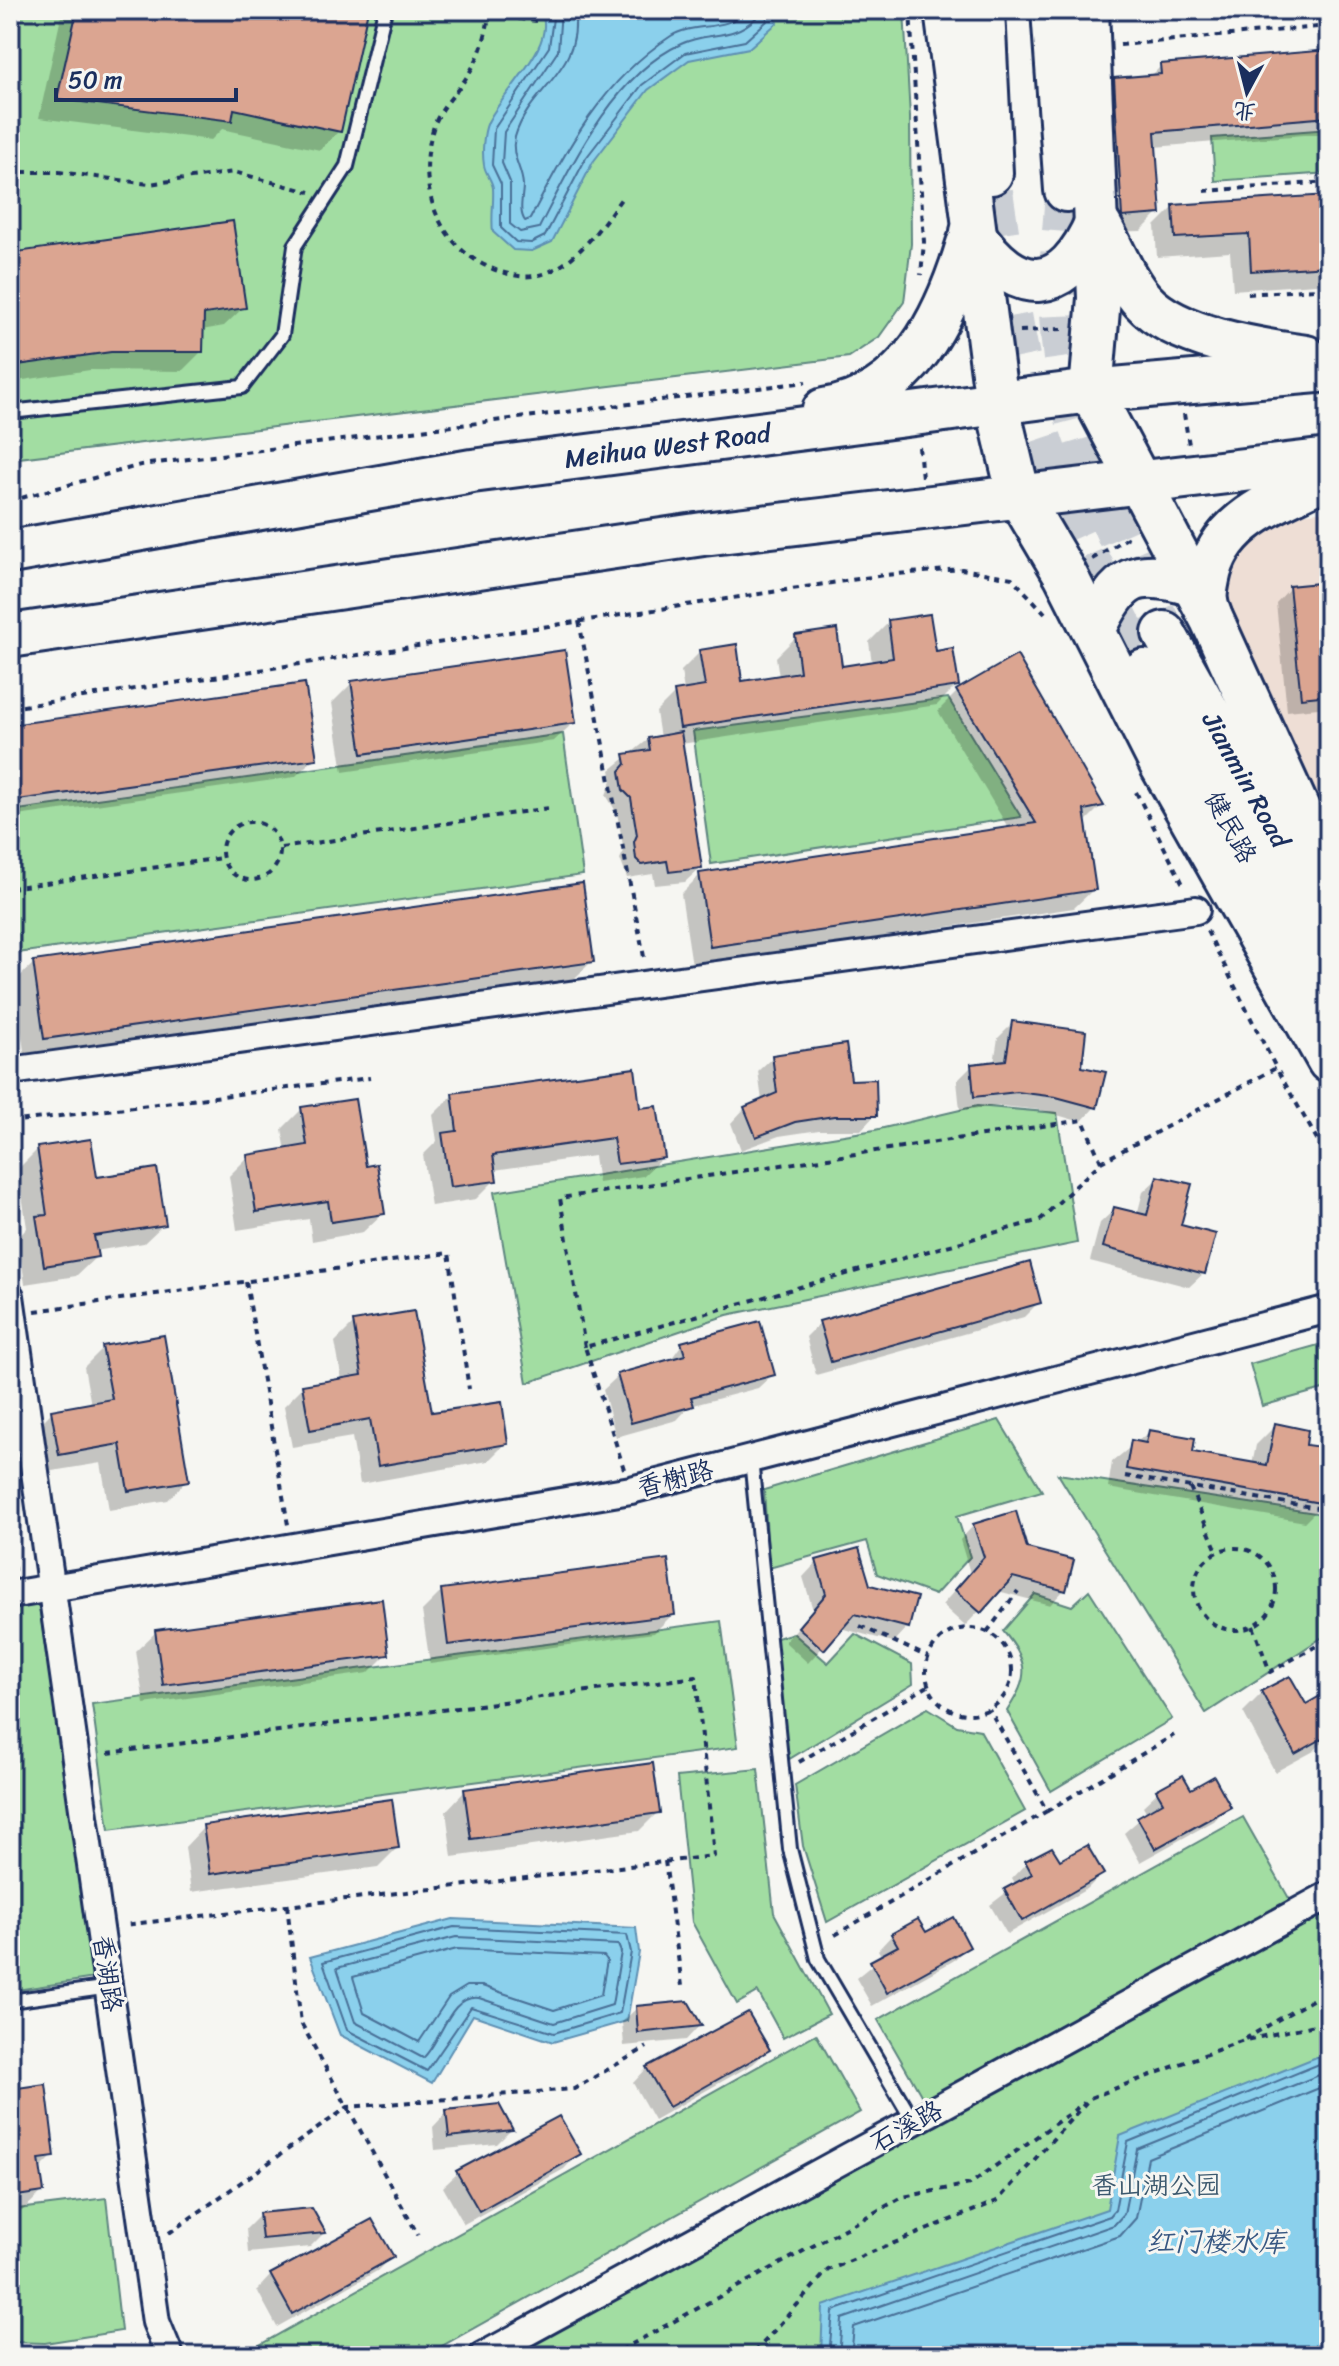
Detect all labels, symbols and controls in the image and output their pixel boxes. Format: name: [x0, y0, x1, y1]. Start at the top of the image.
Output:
scale bar: [56, 52, 236, 102]
north arrow: [1207, 52, 1287, 132]
text: 50 m: [68, 59, 123, 101]
text: 北: [1231, 91, 1258, 132]
street label: Meihua West Road: [562, 409, 775, 482]
street label: Jianmin Road: [1189, 702, 1304, 858]
street label: 健民路: [1192, 782, 1270, 872]
street label: 香榭路: [632, 1446, 718, 1510]
street label: 香湖路: [80, 1931, 136, 2015]
street label: 石溪路: [861, 2087, 951, 2165]
park label: 香山湖公园: [1091, 2162, 1221, 2208]
water label: 红门楼水库: [1146, 2217, 1288, 2266]

